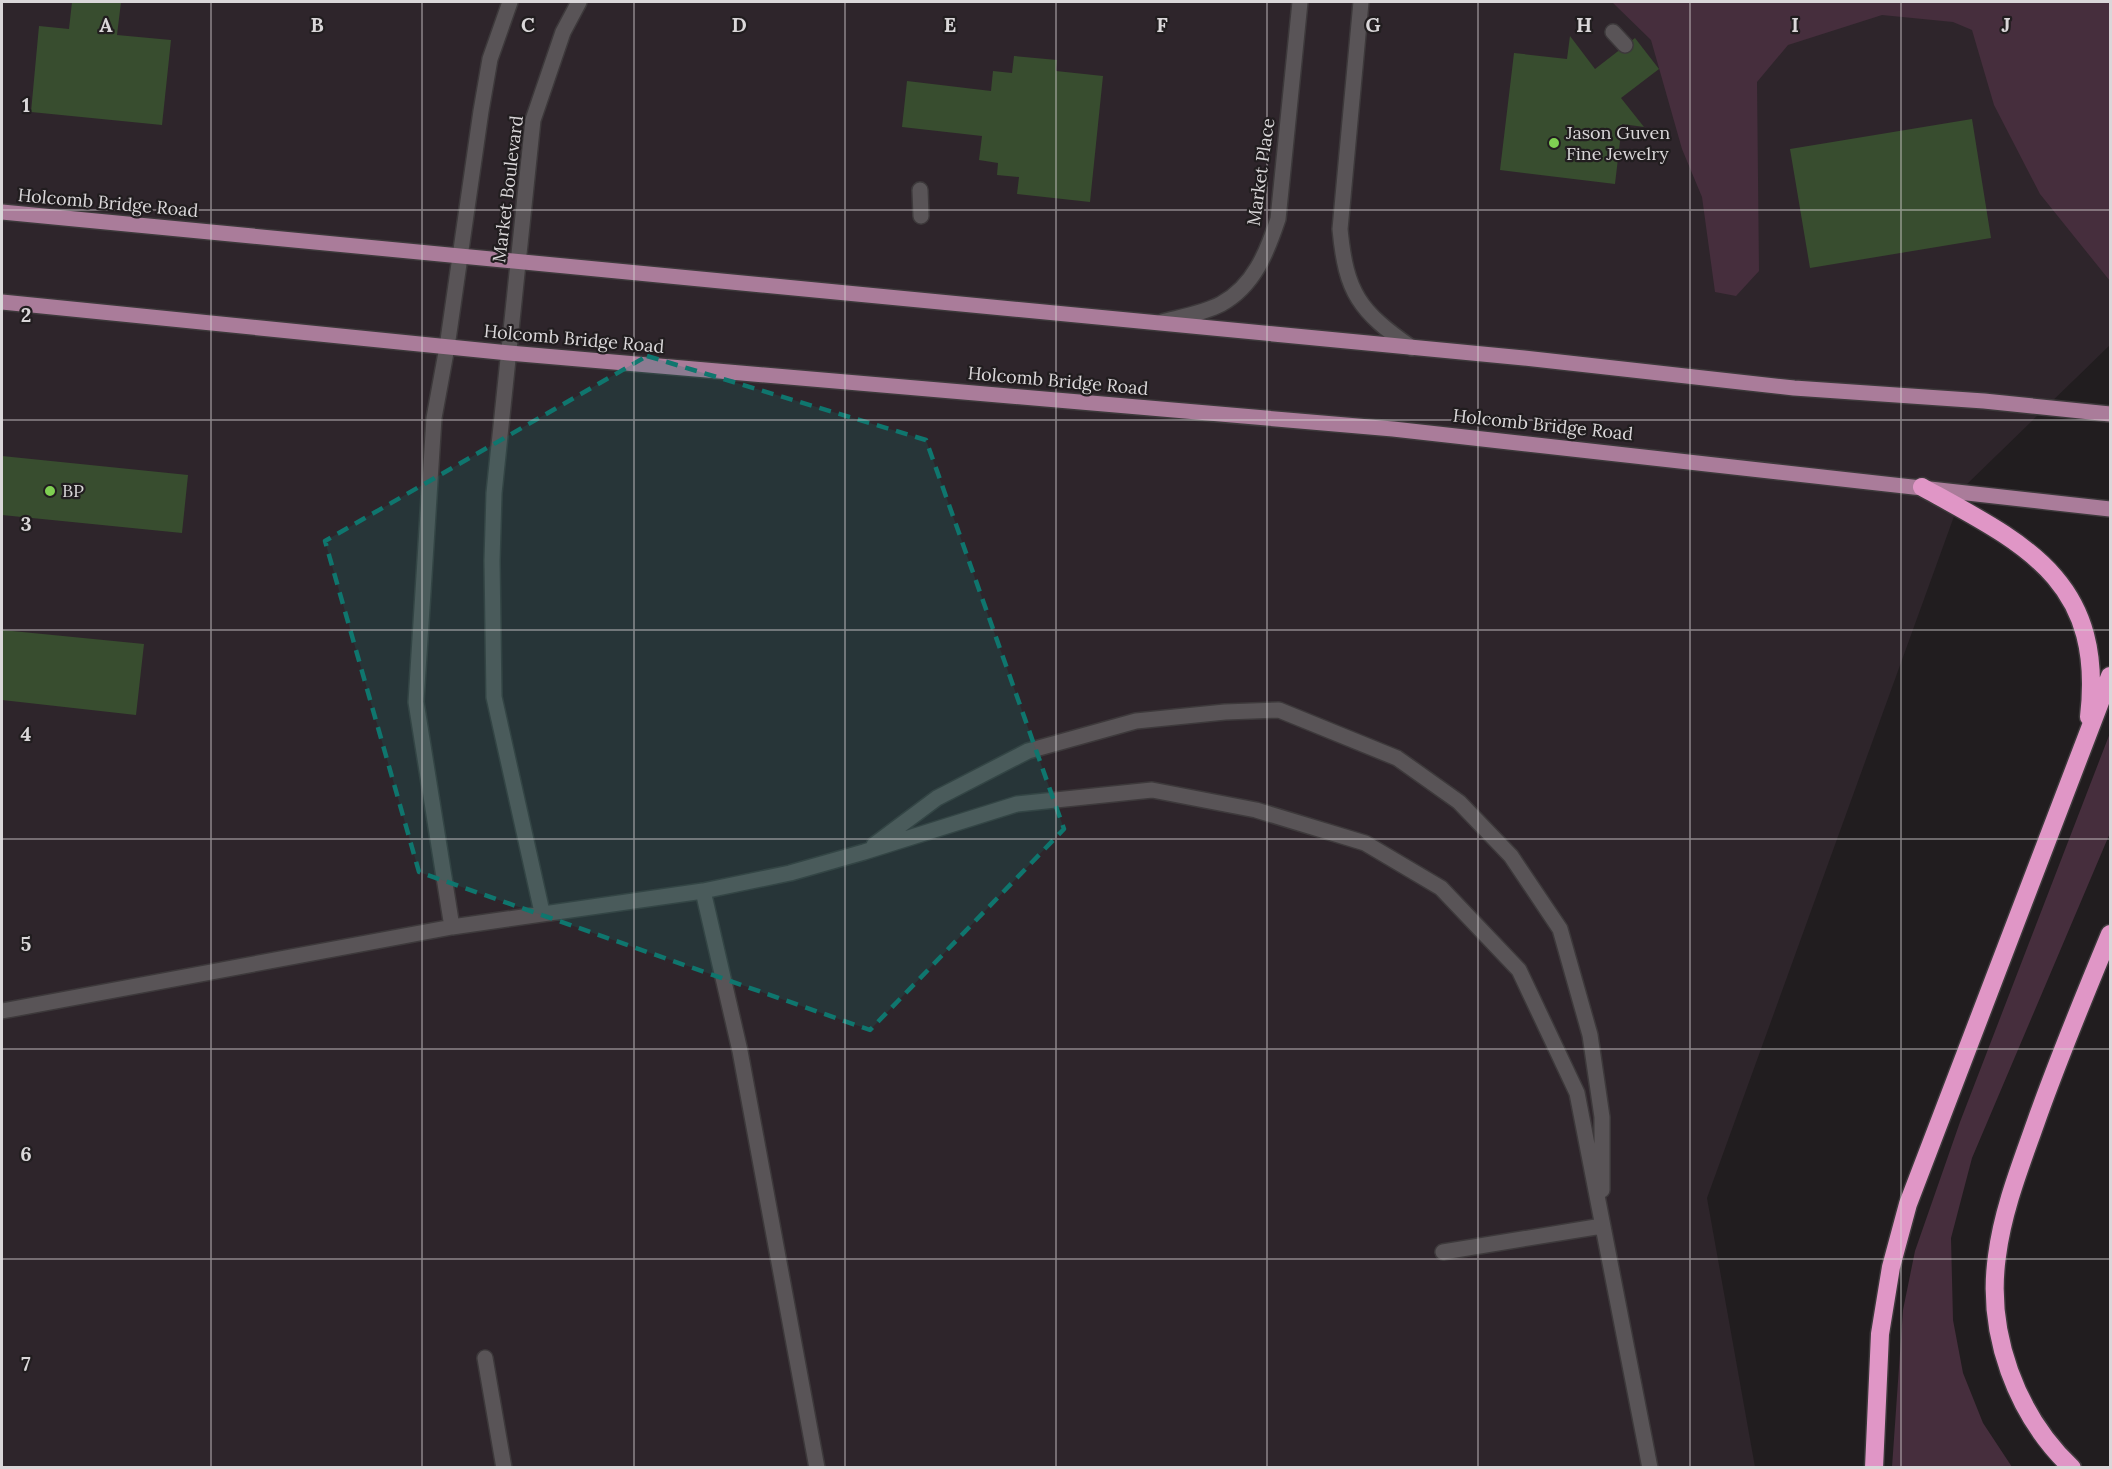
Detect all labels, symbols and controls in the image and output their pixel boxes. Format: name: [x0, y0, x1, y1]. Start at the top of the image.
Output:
text: A: [99, 12, 113, 37]
text: B: [310, 12, 324, 37]
text: C: [521, 12, 535, 37]
text: D: [731, 12, 747, 37]
text: E: [944, 12, 956, 37]
text: F: [1156, 12, 1168, 37]
text: G: [1365, 12, 1381, 37]
text: H: [1576, 12, 1592, 37]
text: I: [1791, 12, 1799, 37]
text: J: [2001, 12, 2011, 37]
text: 1: [22, 92, 30, 117]
street label: Market Boulevard: [487, 114, 528, 264]
street label: Market Place: [1242, 116, 1279, 227]
place label: Jason Guven Fine Jewelry: [1565, 121, 1670, 165]
marker: Jason Guven Fine Jewelry: [1547, 136, 1561, 150]
street label: Holcomb Bridge Road: [17, 183, 200, 222]
text: 2: [21, 302, 31, 327]
street label: Holcomb Bridge Road: [483, 319, 666, 358]
street label: Holcomb Bridge Road: [967, 361, 1150, 400]
street label: Holcomb Bridge Road: [1452, 404, 1635, 445]
place label: BP: [62, 479, 84, 502]
marker: BP: [43, 484, 57, 498]
text: 3: [20, 511, 32, 536]
text: 4: [21, 721, 32, 746]
text: 5: [21, 931, 32, 956]
text: 6: [20, 1141, 32, 1166]
text: 7: [21, 1351, 31, 1376]

